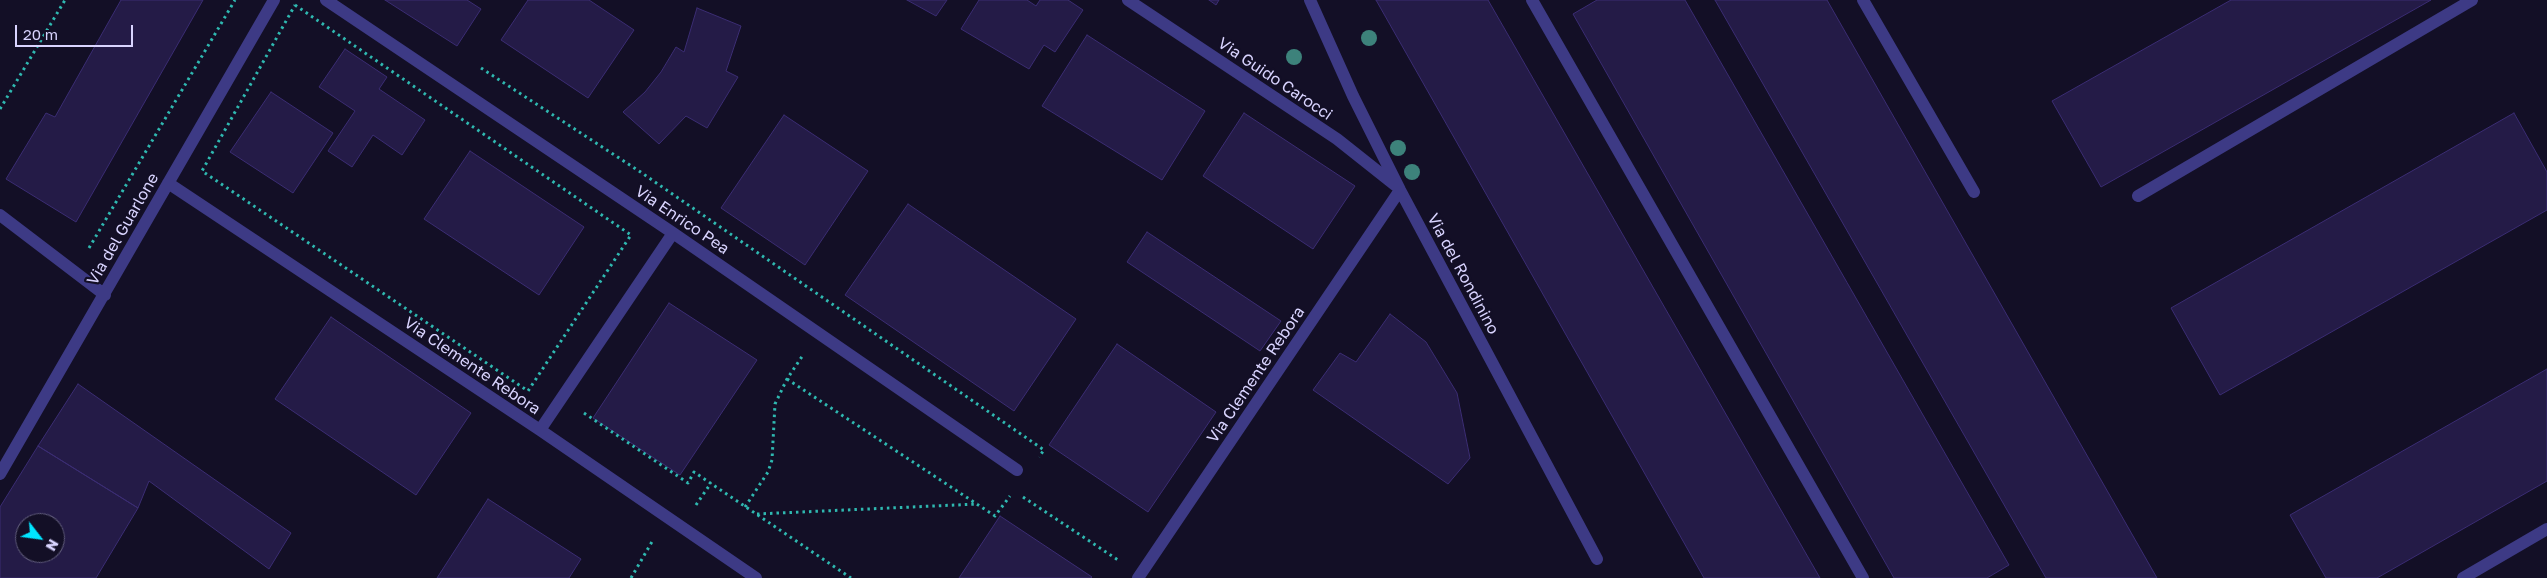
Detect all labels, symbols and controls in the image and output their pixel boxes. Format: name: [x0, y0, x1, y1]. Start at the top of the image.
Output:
scale bar: [18, 15, 135, 47]
text: 20 m: [23, 25, 58, 43]
street label: Via Guido Carocci: [1214, 34, 1336, 124]
street label: Via del Guarlone: [83, 170, 163, 288]
street label: Via Enrico Pea: [631, 182, 733, 258]
street label: Via del Rondinino: [1423, 210, 1503, 338]
street label: Via Clemente Rebora: [1203, 303, 1309, 447]
street label: Via Clemente Rebora: [400, 313, 544, 419]
north arrow: [15, 513, 65, 563]
text: N: [43, 536, 63, 554]

